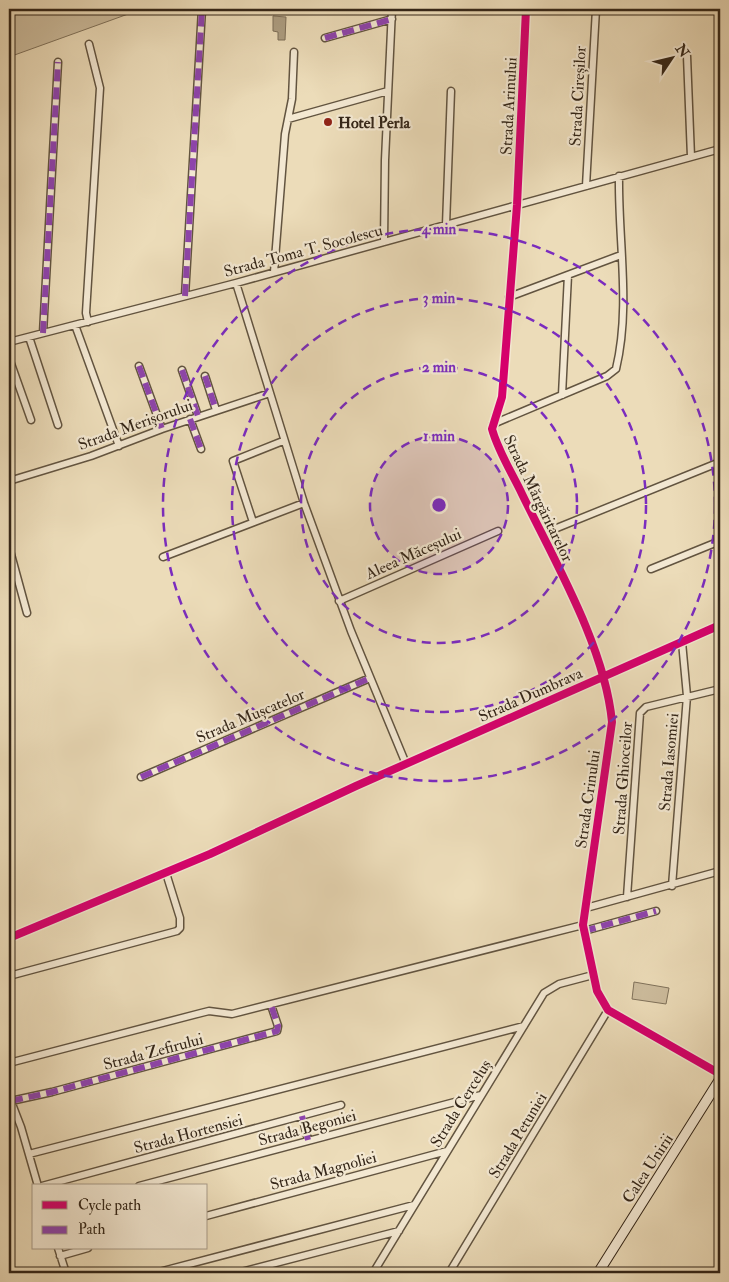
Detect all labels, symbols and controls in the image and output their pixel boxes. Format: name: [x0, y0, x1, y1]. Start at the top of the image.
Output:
north arrow: [646, 32, 696, 82]
text: N: [671, 40, 693, 61]
street label: Strada Cireșilor: [565, 45, 591, 147]
street label: Strada Arinului: [496, 57, 522, 155]
place label: Hotel Perla: [338, 113, 411, 133]
marker: Hotel Perla: [322, 116, 334, 128]
street label: Strada Toma T. Socolescu: [222, 220, 385, 282]
text: 4 min: [421, 220, 457, 239]
text: 3 min: [423, 289, 455, 308]
text: 2 min: [422, 358, 456, 377]
street label: Strada Merișorului: [75, 395, 195, 455]
text: 1 min: [423, 427, 455, 446]
street label: Strada Mărgăritarelor: [499, 432, 578, 565]
centre of rings: [430, 496, 448, 514]
street label: Aleea Măceșului: [361, 524, 465, 584]
street label: Strada Dumbrava: [475, 663, 586, 727]
street label: Strada Mușcatelor: [193, 684, 308, 748]
street label: Strada Iasomiei: [655, 712, 683, 812]
street label: Strada Ghioceilor: [609, 721, 637, 835]
street label: Strada Crinului: [571, 749, 605, 850]
street label: Strada Zefirului: [101, 1029, 205, 1075]
street label: Strada Cerceluș: [426, 1056, 496, 1151]
street label: Strada Petuniei: [484, 1089, 551, 1182]
street label: Strada Begoniei: [256, 1105, 358, 1151]
street label: Strada Hortensiei: [132, 1110, 245, 1158]
street label: Calea Unirii: [618, 1130, 678, 1207]
street label: Strada Magnoliei: [268, 1147, 379, 1195]
legend: [32, 1184, 208, 1250]
text: Cycle path: [78, 1196, 141, 1216]
text: Path: [78, 1220, 105, 1239]

